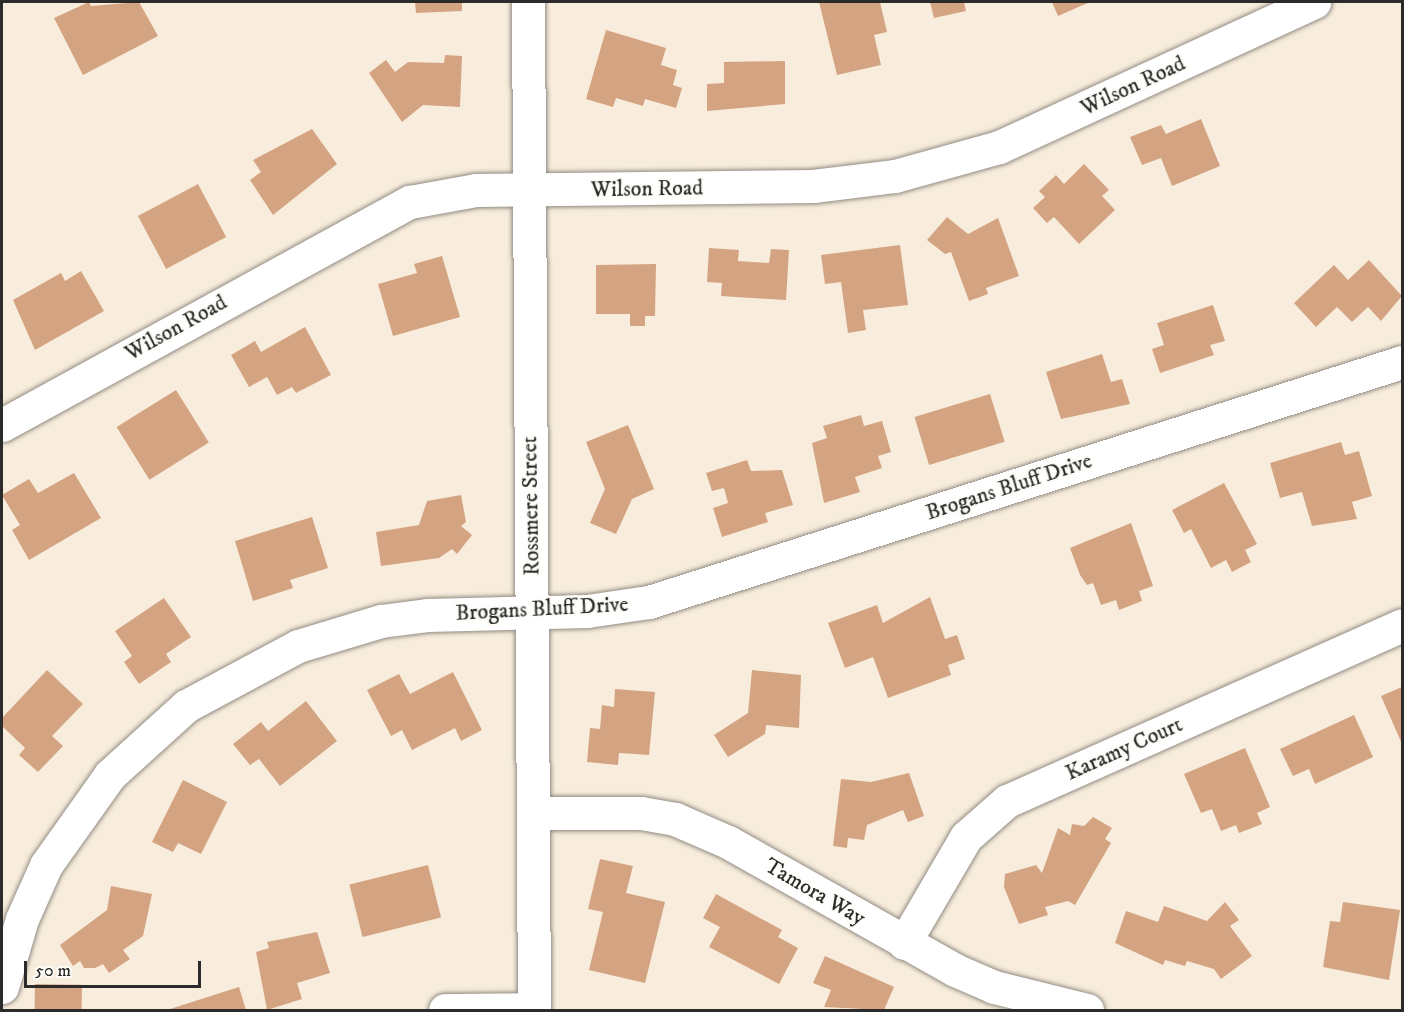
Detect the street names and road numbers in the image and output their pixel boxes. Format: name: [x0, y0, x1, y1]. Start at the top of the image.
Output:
street label: Wilson Road: [1077, 50, 1189, 122]
street label: Wilson Road: [591, 175, 703, 203]
street label: Wilson Road: [121, 289, 231, 367]
street label: Rossmere Street: [517, 436, 545, 576]
street label: Brogans Bluff Drive: [923, 448, 1095, 526]
street label: Brogans Bluff Drive: [455, 591, 629, 627]
street label: Karamy Court: [1062, 712, 1186, 786]
street label: Tamora Way: [760, 853, 870, 931]

